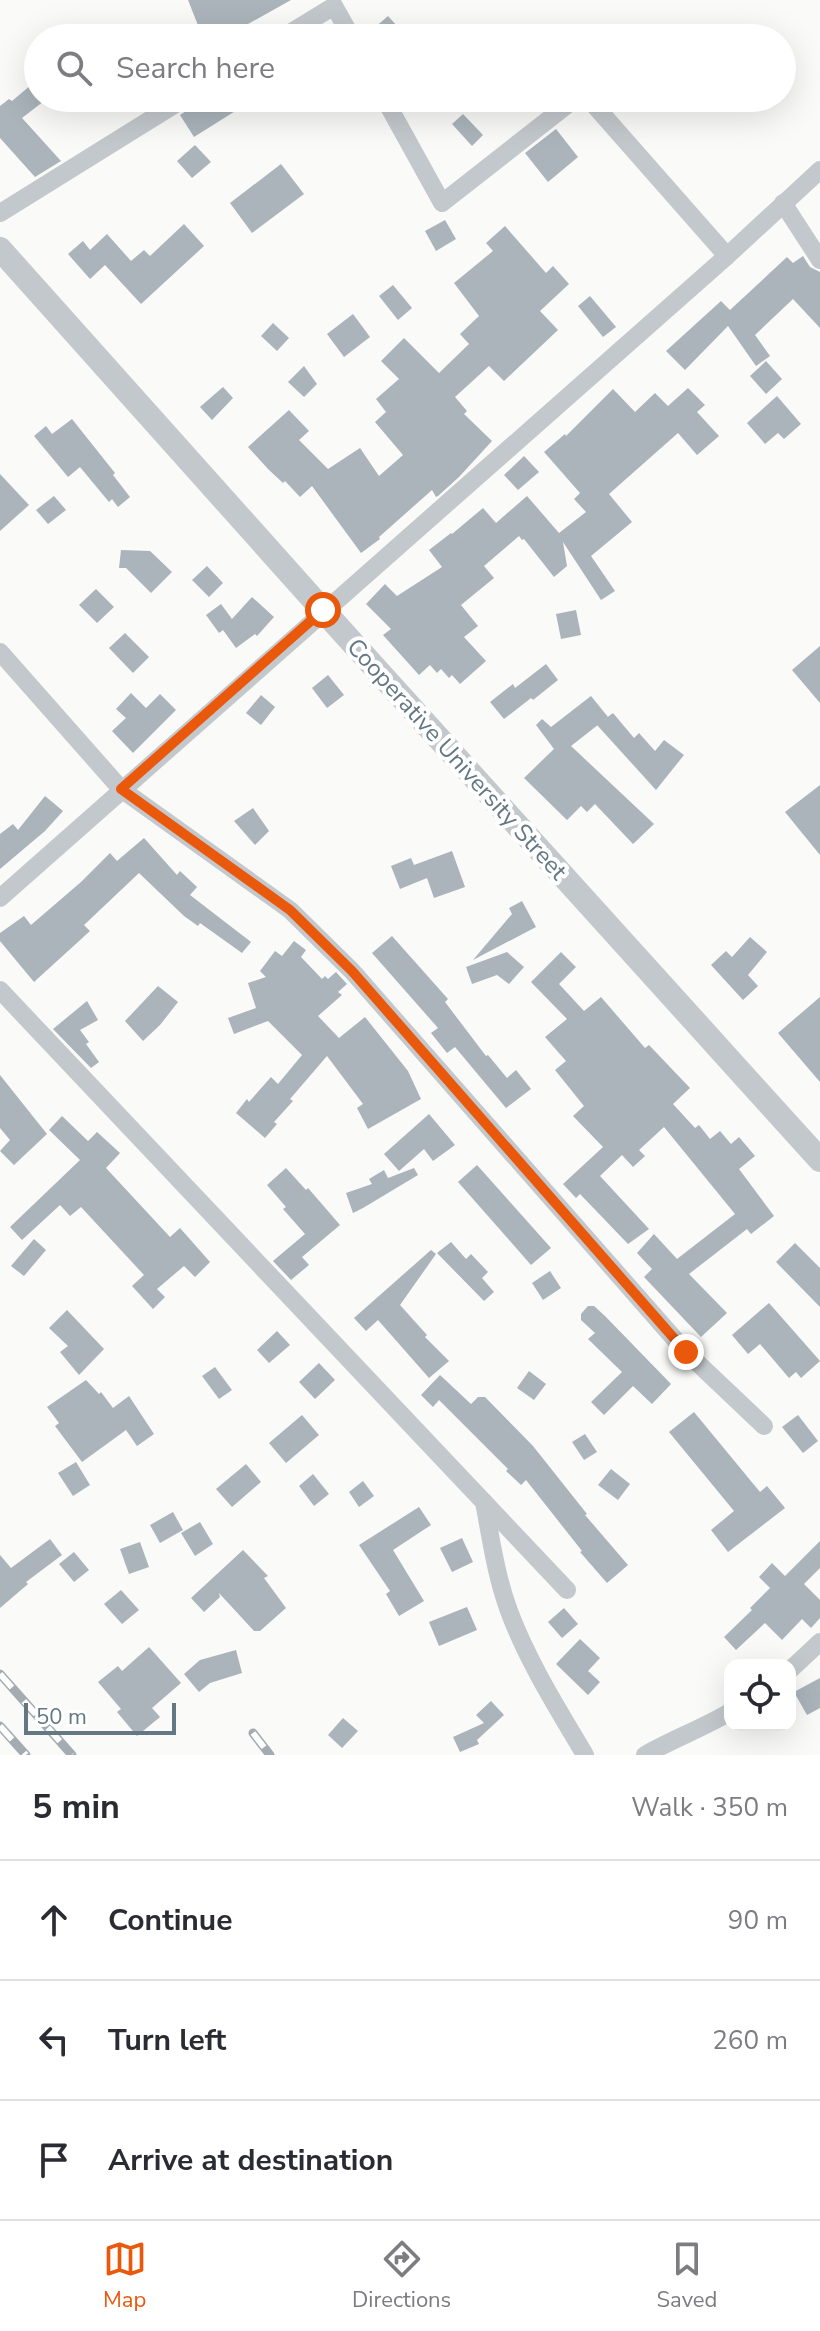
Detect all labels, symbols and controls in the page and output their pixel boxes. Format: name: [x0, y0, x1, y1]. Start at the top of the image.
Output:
search box: [24, 24, 796, 112]
icon: search: [52, 46, 96, 90]
text: Search here: [116, 48, 275, 89]
route start: [305, 592, 341, 628]
street label: Cooperative University Street: [340, 631, 575, 887]
route end: [668, 1334, 704, 1370]
map controls: [724, 1659, 796, 1731]
button: locate: [724, 1659, 796, 1731]
scale bar: [24, 1699, 176, 1735]
text: 50 m: [36, 1702, 87, 1732]
text: 5 min: [32, 1784, 120, 1830]
text: Walk · 350 m: [631, 1790, 788, 1825]
icon: ahead: [32, 1898, 76, 1942]
text: Continue: [108, 1900, 233, 1941]
text: 90 m: [728, 1903, 788, 1938]
icon: left: [32, 2018, 76, 2062]
text: Turn left: [108, 2020, 226, 2061]
text: 260 m: [712, 2023, 788, 2058]
icon: arrive: [32, 2138, 76, 2182]
text: Arrive at destination: [108, 2140, 393, 2181]
tab: Map: [103, 2237, 147, 2315]
tab: Directions: [352, 2237, 451, 2315]
tab: Saved: [657, 2237, 717, 2315]

